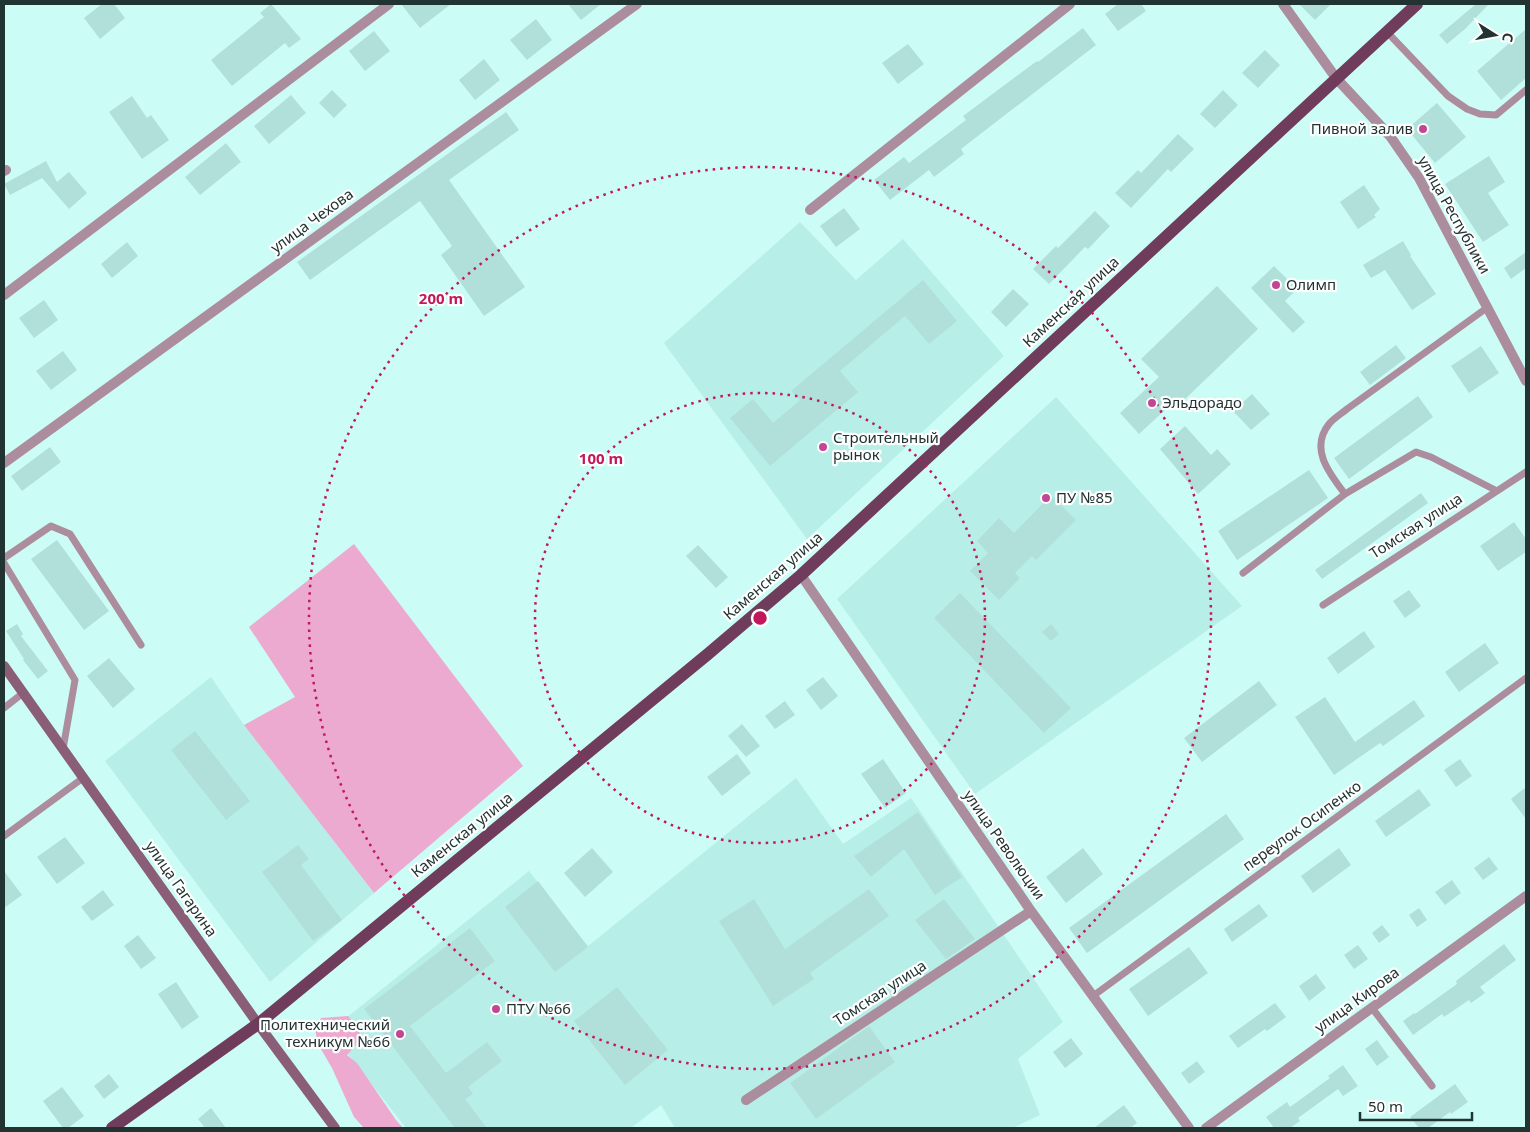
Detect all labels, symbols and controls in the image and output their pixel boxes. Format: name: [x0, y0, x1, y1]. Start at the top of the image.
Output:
north arrow: [1470, 10, 1520, 60]
text: С: [1498, 31, 1518, 44]
place label: Пивной залив: [1311, 118, 1413, 138]
marker: Пивной залив: [1417, 123, 1429, 135]
street label: улица Республики: [1414, 152, 1496, 277]
street label: улица Чехова: [266, 183, 357, 257]
street label: Каменская улица: [1018, 251, 1123, 351]
place label: Олимп: [1286, 274, 1336, 294]
marker: Олимп: [1270, 279, 1282, 291]
text: 200 m: [419, 288, 463, 308]
place label: Эльдорадо: [1162, 392, 1242, 412]
marker: Эльдорадо: [1146, 397, 1158, 409]
place label: Строительный рынок: [833, 427, 939, 464]
marker: Строительный рынок: [817, 441, 829, 453]
text: 100 m: [579, 448, 623, 468]
place label: ПУ №85: [1056, 487, 1113, 507]
street label: Томская улица: [1365, 488, 1466, 563]
marker: ПУ №85: [1040, 492, 1052, 504]
street label: Каменская улица: [719, 527, 826, 624]
centre of rings: [751, 609, 769, 627]
street label: переулок Осипенко: [1238, 775, 1365, 875]
street label: улица Революции: [959, 786, 1050, 903]
street label: Каменская улица: [406, 787, 516, 881]
street label: улица Гагарина: [141, 837, 222, 940]
street label: Томская улица: [829, 955, 930, 1030]
street label: улица Кирова: [1310, 962, 1403, 1037]
place label: ПТУ №66: [506, 998, 571, 1018]
marker: ПТУ №66: [490, 1003, 502, 1015]
place label: Политехнический техникум №66: [260, 1014, 390, 1051]
marker: Политехнический техникум №66: [394, 1028, 406, 1040]
scale bar: [1360, 1090, 1472, 1122]
text: 50 m: [1368, 1096, 1403, 1116]

